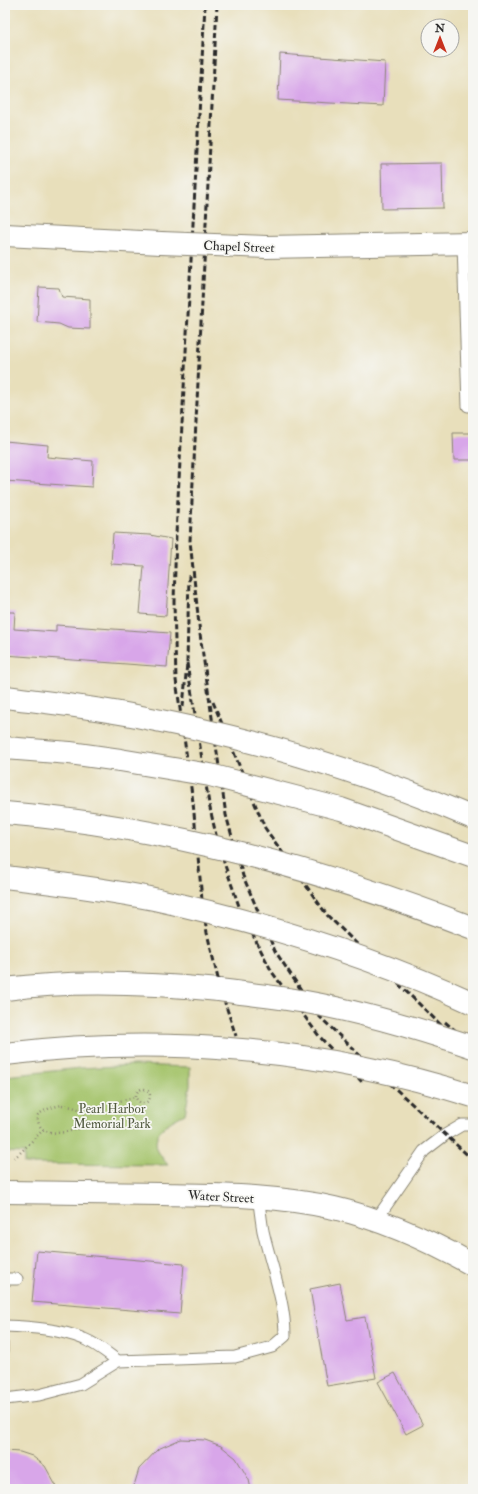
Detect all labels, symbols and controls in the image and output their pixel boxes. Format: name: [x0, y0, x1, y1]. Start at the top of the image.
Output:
north arrow: [420, 18, 460, 58]
text: N: [434, 22, 446, 35]
street label: Chapel Street: [203, 238, 275, 257]
park label: Pearl Harbor Memorial Park: [73, 1101, 152, 1132]
street label: Water Street: [187, 1187, 254, 1207]

